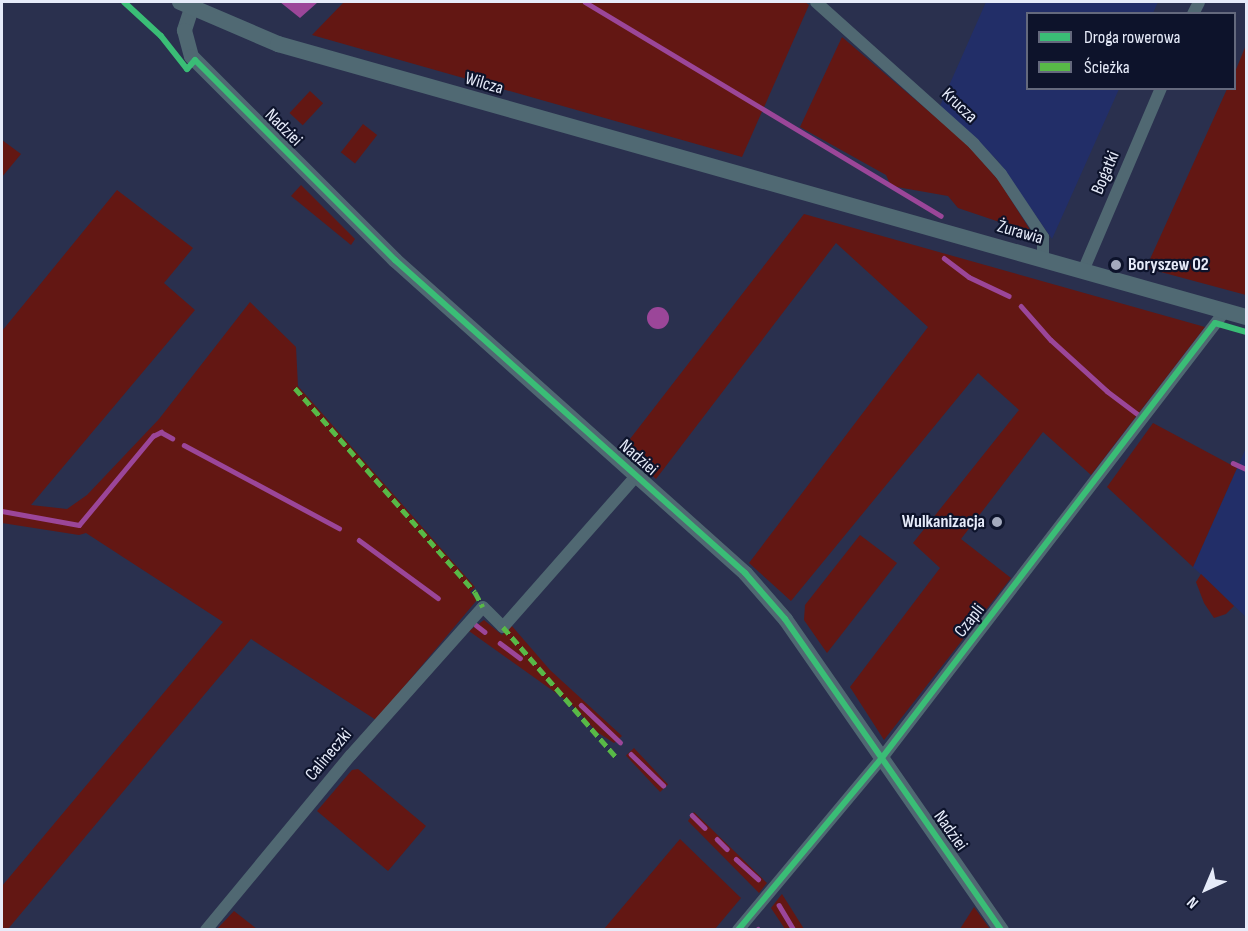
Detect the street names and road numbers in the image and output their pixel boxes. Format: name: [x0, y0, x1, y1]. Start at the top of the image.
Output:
street label: Wilcza: [462, 68, 506, 100]
street label: Krucza: [937, 84, 981, 128]
street label: Nadziei: [260, 105, 306, 151]
street label: Bogatki: [1087, 148, 1125, 198]
street label: Żurawia: [994, 216, 1046, 250]
street label: Nadziei: [614, 435, 662, 481]
street label: Czapli: [950, 600, 990, 642]
street label: Calineczki: [301, 725, 357, 785]
street label: Nadziei: [929, 807, 971, 855]

